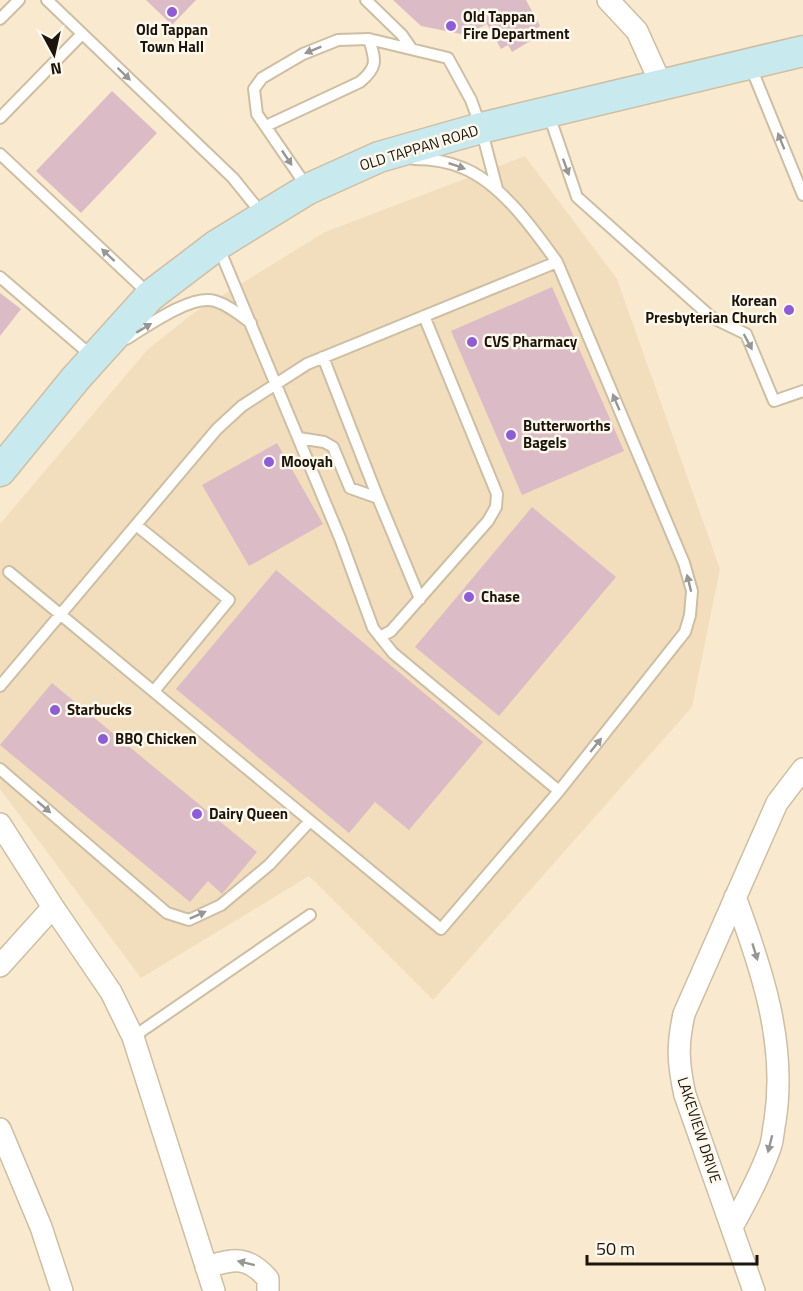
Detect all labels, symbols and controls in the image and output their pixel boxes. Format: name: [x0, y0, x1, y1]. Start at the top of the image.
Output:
marker: Old Tappan Town Hall: [165, 5, 179, 19]
place label: Old Tappan Fire Department: [463, 5, 570, 45]
place label: Old Tappan Town Hall: [136, 18, 208, 58]
marker: Old Tappan Fire Department: [444, 19, 458, 33]
north arrow: [24, 24, 84, 84]
one-way arrow: [303, 45, 321, 55]
text: N: [49, 56, 63, 82]
one-way arrow: [117, 67, 131, 81]
street label: OLD TAPPAN ROAD: [356, 118, 481, 177]
one-way arrow: [776, 132, 785, 150]
one-way arrow: [281, 149, 293, 165]
one-way arrow: [562, 159, 572, 177]
one-way arrow: [448, 162, 466, 171]
one-way arrow: [101, 249, 115, 263]
place label: Korean Presbyterian Church: [645, 289, 777, 329]
marker: Korean Presbyterian Church: [782, 303, 796, 317]
one-way arrow: [136, 324, 153, 334]
place label: CVS Pharmacy: [484, 330, 578, 353]
one-way arrow: [743, 333, 753, 351]
marker: CVS Pharmacy: [465, 335, 479, 349]
one-way arrow: [611, 393, 620, 411]
place label: Butterworths Bagels: [523, 414, 611, 454]
marker: Butterworths Bagels: [504, 428, 518, 442]
place label: Mooyah: [281, 450, 333, 473]
marker: Mooyah: [262, 455, 276, 469]
one-way arrow: [684, 573, 694, 592]
place label: Chase: [481, 585, 520, 608]
marker: Chase: [462, 590, 476, 604]
place label: Starbucks: [67, 698, 132, 721]
marker: Starbucks: [48, 703, 62, 717]
place label: BBQ Chicken: [115, 727, 197, 750]
marker: BBQ Chicken: [96, 732, 110, 746]
one-way arrow: [589, 738, 601, 753]
one-way arrow: [36, 800, 51, 813]
place label: Dairy Queen: [209, 802, 288, 825]
marker: Dairy Queen: [190, 807, 204, 821]
one-way arrow: [189, 911, 206, 920]
one-way arrow: [751, 943, 760, 961]
street label: LAKEVIEW DRIVE: [672, 1074, 727, 1186]
one-way arrow: [765, 1135, 775, 1153]
scale bar: [587, 1228, 756, 1266]
text: 50 m: [596, 1235, 635, 1262]
one-way arrow: [236, 1257, 255, 1267]

